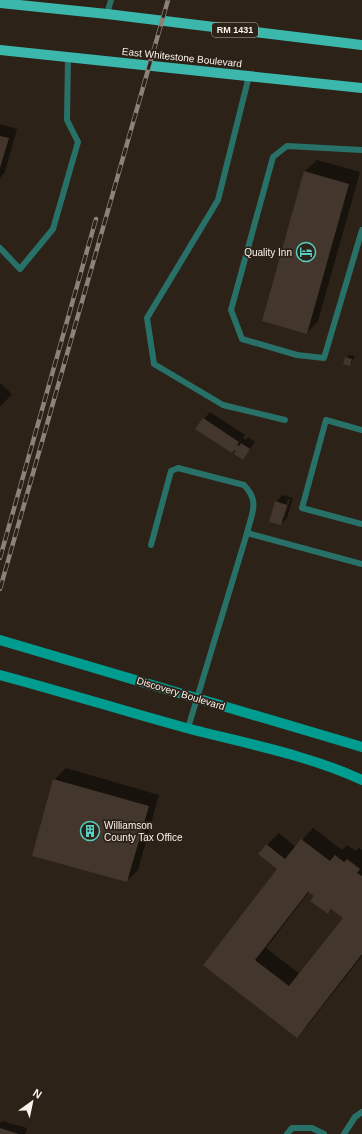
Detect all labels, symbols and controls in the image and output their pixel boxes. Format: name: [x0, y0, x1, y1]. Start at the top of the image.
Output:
road number: RM 1431: [212, 23, 258, 37]
street label: East Whitestone Boulevard: [121, 46, 243, 69]
hotel icon: Quality Inn: [295, 241, 317, 263]
place label: Quality Inn: [244, 247, 292, 258]
street label: Discovery Boulevard: [135, 675, 226, 712]
building icon: Williamson County Tax Office: [79, 820, 101, 842]
place label: Williamson County Tax Office: [104, 820, 183, 843]
north arrow: [12, 1082, 52, 1122]
text: N: [31, 1086, 44, 1101]

